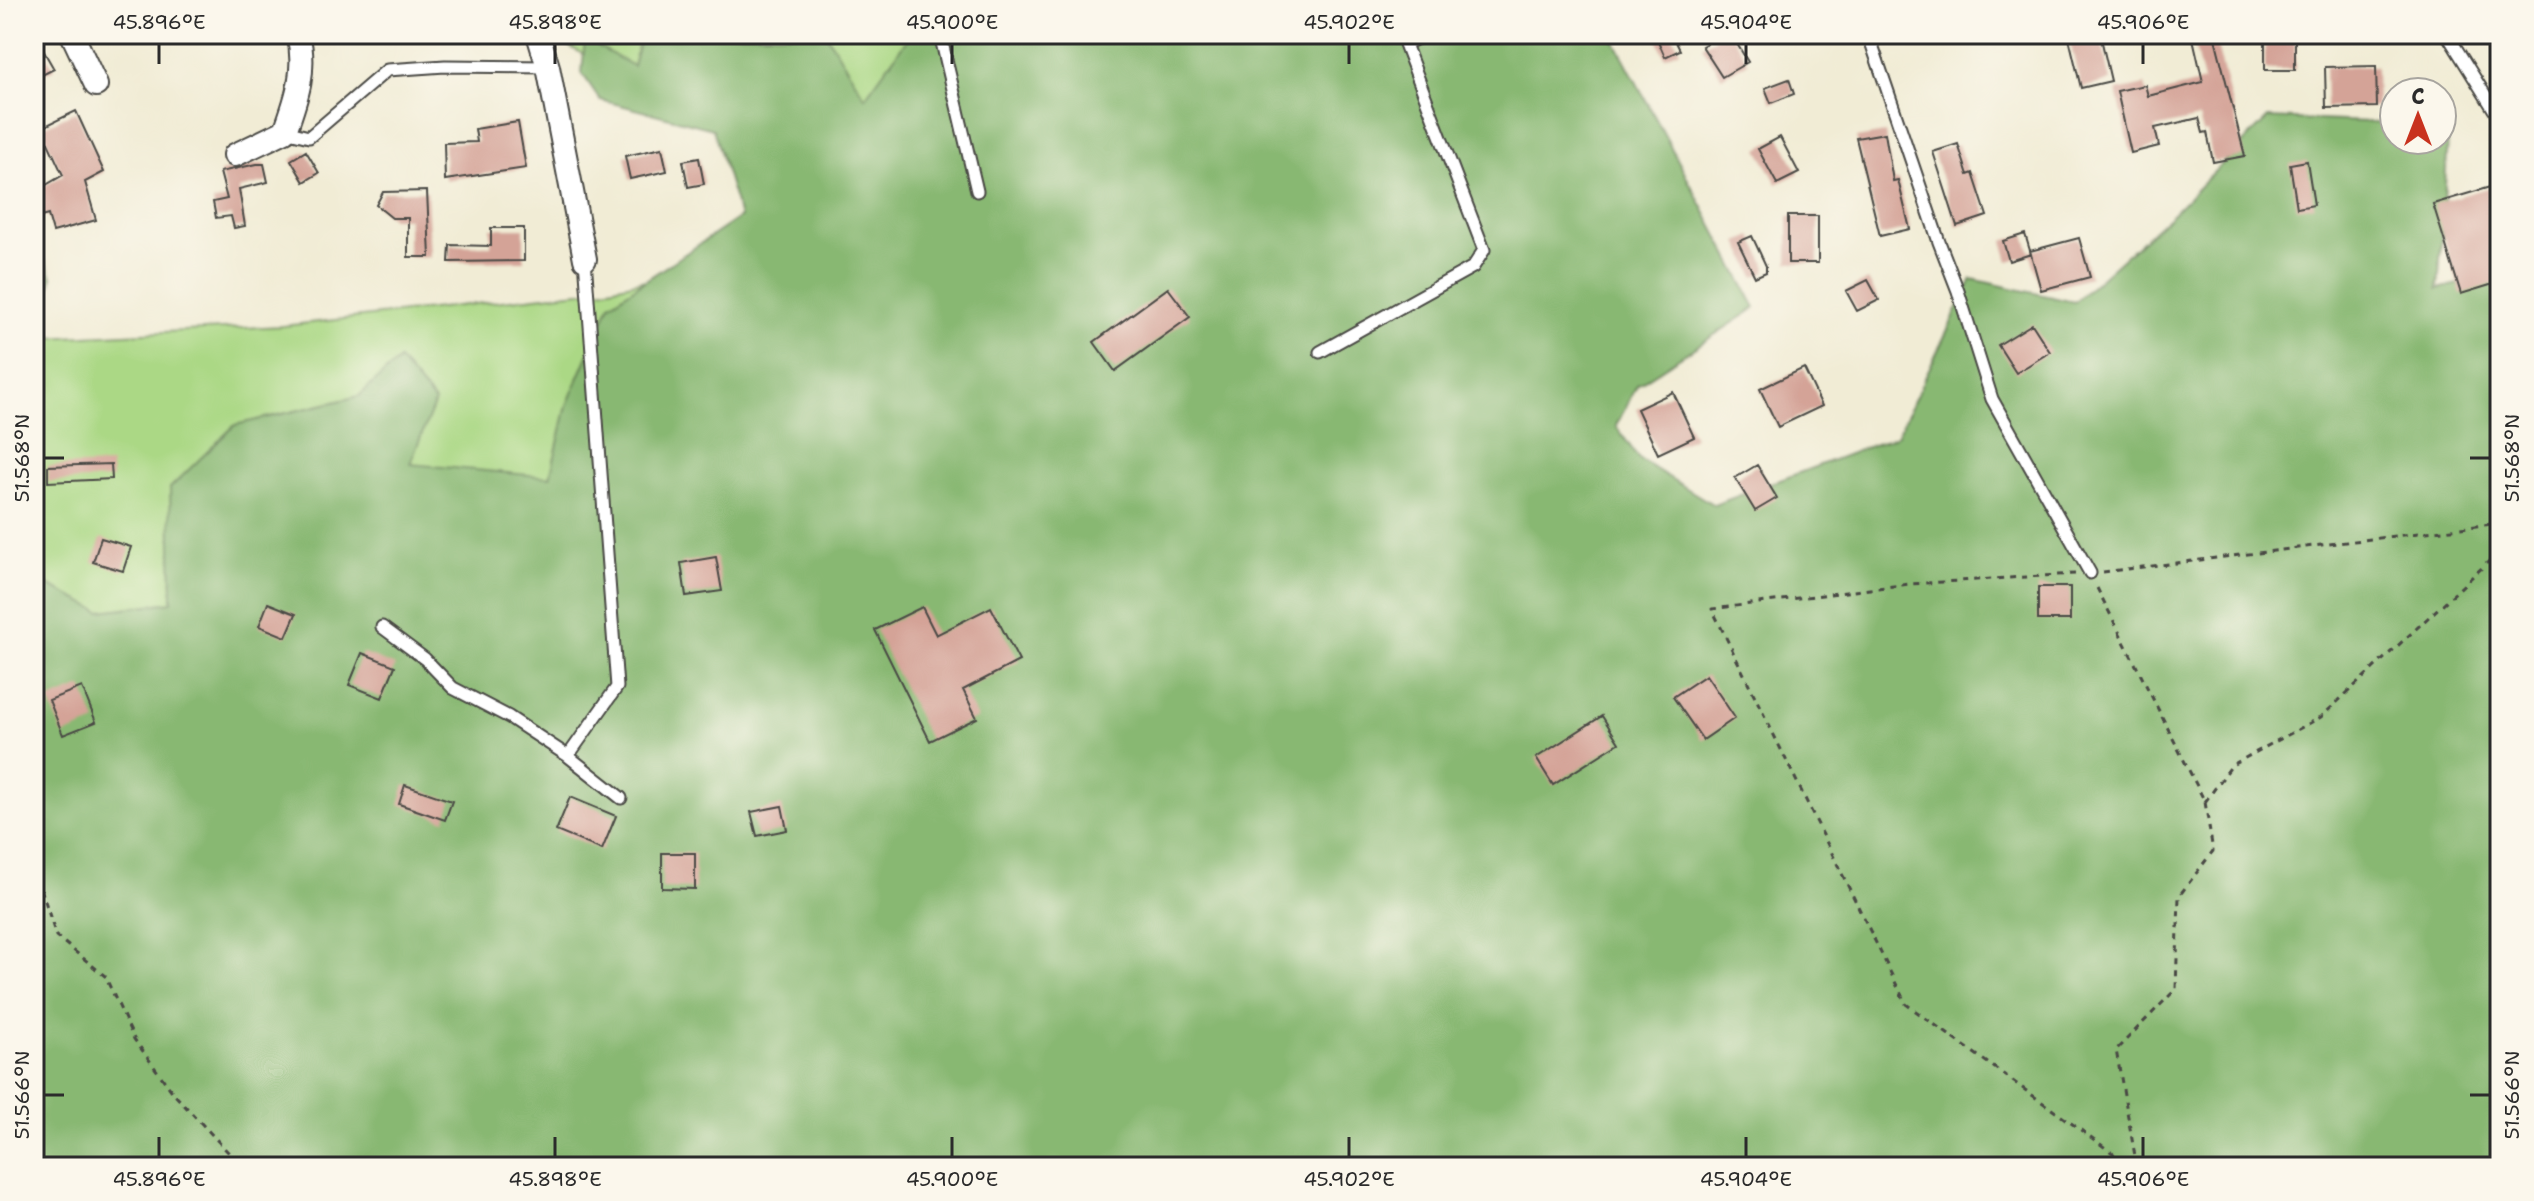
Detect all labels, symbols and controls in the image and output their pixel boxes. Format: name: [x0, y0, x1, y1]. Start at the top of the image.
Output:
text: 45.896°E: [112, 9, 206, 35]
text: 45.898°E: [508, 9, 602, 35]
text: 45.900°E: [906, 9, 998, 35]
text: 45.902°E: [1303, 9, 1395, 35]
text: 45.904°E: [1700, 9, 1792, 35]
text: 45.906°E: [2097, 9, 2189, 35]
north arrow: [2378, 76, 2458, 156]
text: С: [2411, 82, 2425, 111]
text: 51.568°N: [9, 414, 35, 502]
text: 51.568°N: [2499, 414, 2525, 502]
text: 51.566°N: [9, 1050, 35, 1140]
text: 51.566°N: [2499, 1050, 2525, 1140]
text: 45.896°E: [112, 1166, 206, 1192]
text: 45.898°E: [508, 1166, 602, 1192]
text: 45.900°E: [906, 1166, 998, 1192]
text: 45.902°E: [1303, 1166, 1395, 1192]
text: 45.904°E: [1700, 1166, 1792, 1192]
text: 45.906°E: [2097, 1166, 2189, 1192]

